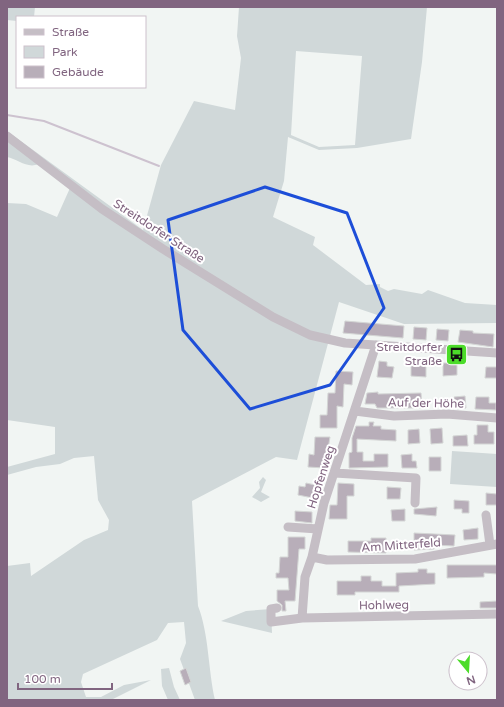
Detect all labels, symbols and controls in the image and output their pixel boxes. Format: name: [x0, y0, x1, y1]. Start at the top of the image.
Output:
legend: [16, 16, 146, 88]
text: Straße: [52, 25, 89, 39]
text: Park: [52, 45, 78, 59]
text: Gebäude: [52, 65, 104, 79]
street label: Streitdorfer Straße: [111, 196, 207, 266]
place label: Streitdorfer Straße: [377, 340, 442, 368]
bus stop icon: Streitdorfer Straße: [444, 341, 470, 367]
street label: Auf der Höhe: [388, 395, 464, 411]
street label: Hopfenweg: [304, 444, 338, 510]
street label: Am Mitterfeld: [361, 535, 441, 555]
street label: Hohlweg: [359, 598, 409, 612]
north arrow: [448, 651, 488, 691]
scale bar: [18, 665, 112, 691]
text: 100 m: [24, 672, 61, 686]
text: N: [465, 672, 477, 688]

